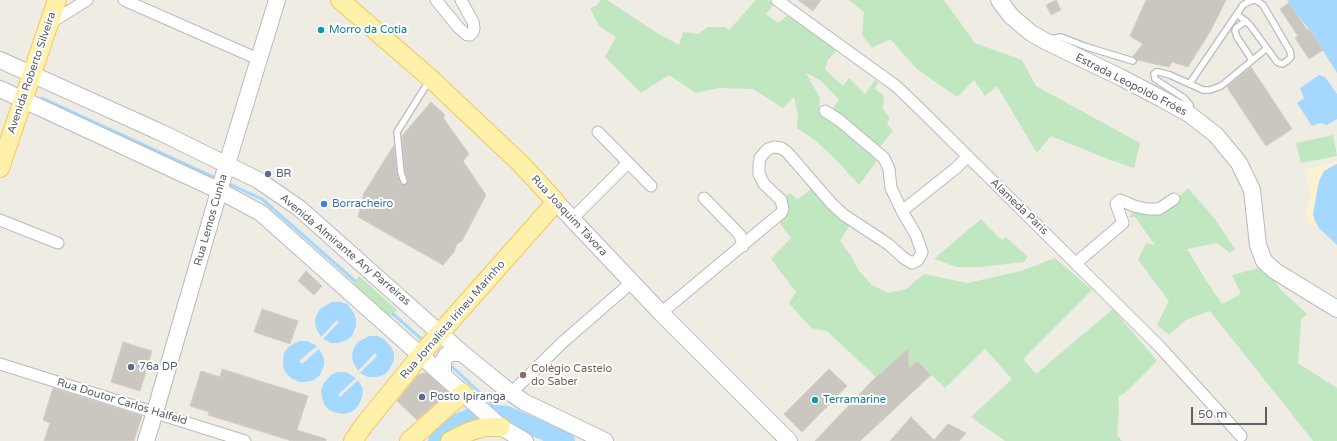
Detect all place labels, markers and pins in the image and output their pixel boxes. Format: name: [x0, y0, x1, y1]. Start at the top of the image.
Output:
place label: Morro da Cotia: [329, 23, 407, 37]
marker: Morro da Cotia: [316, 25, 326, 35]
place label: BR: [276, 167, 291, 181]
marker: BR: [263, 169, 273, 179]
place label: Borracheiro: [332, 197, 393, 211]
marker: Borracheiro: [319, 199, 329, 209]
place label: 76a DP: [139, 360, 178, 374]
marker: 76a DP: [126, 362, 136, 372]
place label: Colégio Castelo do Saber: [531, 362, 612, 388]
marker: Colégio Castelo do Saber: [518, 370, 528, 380]
place label: Posto Ipiranga: [430, 390, 506, 404]
marker: Posto Ipiranga: [417, 392, 427, 402]
place label: Terramarine: [823, 393, 886, 407]
marker: Terramarine: [810, 395, 820, 405]

